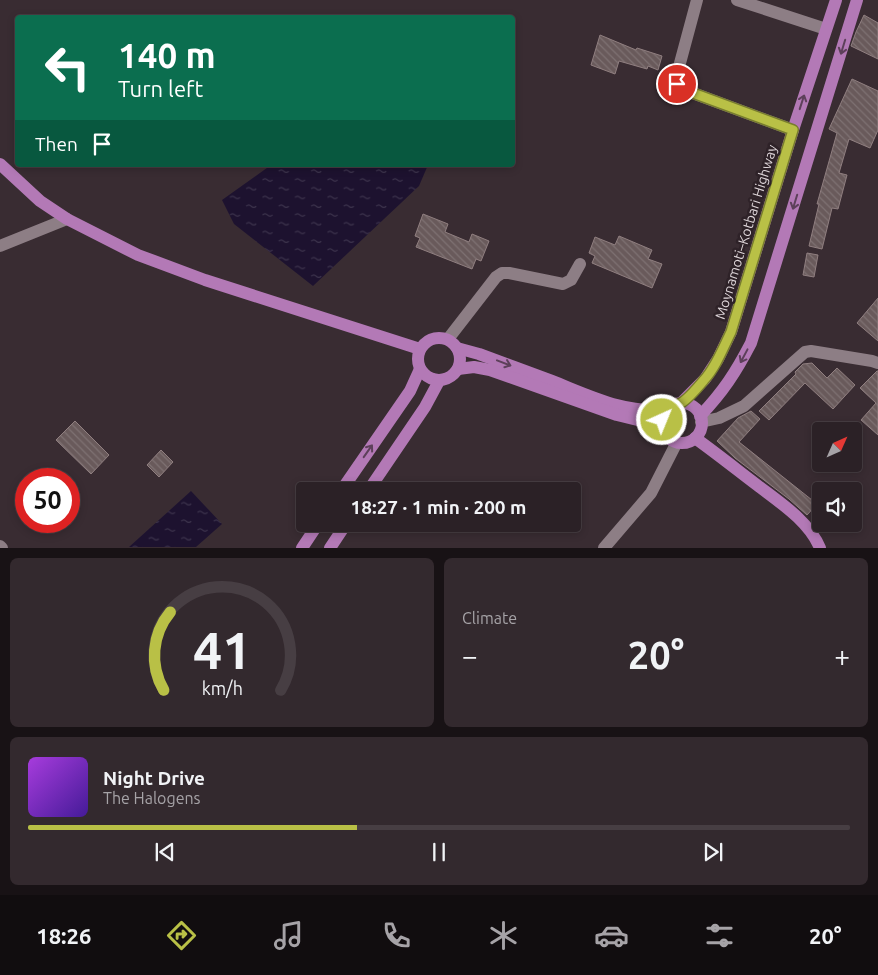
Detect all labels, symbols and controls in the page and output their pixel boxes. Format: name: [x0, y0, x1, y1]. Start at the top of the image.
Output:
icon: left: [35, 35, 100, 100]
text: 140 m: [118, 35, 216, 75]
one-way arrow: [837, 38, 847, 54]
pin: [656, 63, 698, 105]
icon: arrive: [663, 70, 691, 98]
text: Turn left: [118, 76, 203, 101]
one-way arrow: [798, 94, 808, 110]
icon: arrive: [88, 130, 116, 158]
text: Then: [35, 133, 78, 155]
street label: Moynamoti–Kotbari Highway: [712, 143, 780, 321]
one-way arrow: [789, 193, 799, 209]
one-way arrow: [739, 348, 748, 363]
one-way arrow: [496, 359, 511, 368]
position arrow: [635, 393, 687, 445]
north arrow: [812, 422, 862, 472]
map controls: [812, 422, 862, 532]
one-way arrow: [363, 444, 374, 458]
speed limit sign: 50: [15, 468, 80, 533]
button: sound: [812, 482, 862, 532]
text: 18:27 · 1 min · 200 m: [351, 496, 526, 518]
text: Climate: [462, 609, 517, 627]
text: 41: [193, 621, 251, 679]
text: 20°: [628, 634, 684, 676]
text: −: [462, 640, 478, 671]
text: +: [834, 640, 850, 671]
text: km/h: [201, 678, 243, 698]
text: Night Drive: [103, 767, 205, 789]
text: The Halogens: [103, 789, 201, 807]
icon: previous: [151, 838, 179, 866]
icon: pause: [425, 838, 453, 866]
icon: next: [699, 838, 727, 866]
icon: directions: [164, 918, 199, 953]
icon: music: [271, 918, 306, 953]
icon: phone: [379, 918, 414, 953]
icon: climate: [486, 918, 521, 953]
icon: car: [594, 918, 629, 953]
icon: filters: [702, 918, 737, 953]
text: 18:26: [36, 923, 91, 948]
text: 20°: [809, 923, 842, 948]

